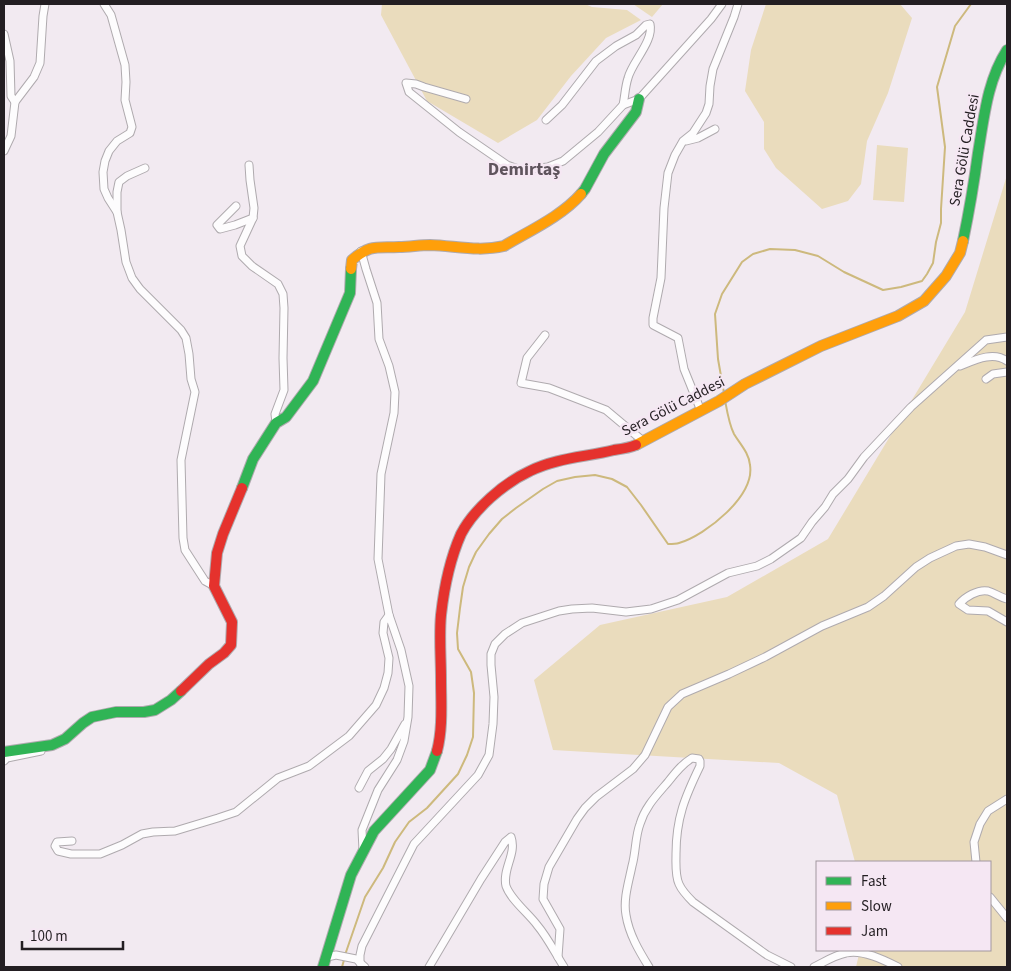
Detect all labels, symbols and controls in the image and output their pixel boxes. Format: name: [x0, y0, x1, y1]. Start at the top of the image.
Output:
street label: Sera Gölü Caddesi: [944, 92, 985, 208]
district label: Demirtaş: [488, 157, 560, 182]
street label: Sera Gölü Caddesi: [618, 371, 729, 442]
legend: [816, 861, 991, 951]
text: Fast: [861, 871, 887, 892]
text: Slow: [861, 896, 892, 917]
scale bar: [22, 918, 124, 950]
text: Jam: [861, 921, 888, 942]
text: 100 m: [30, 926, 68, 947]

